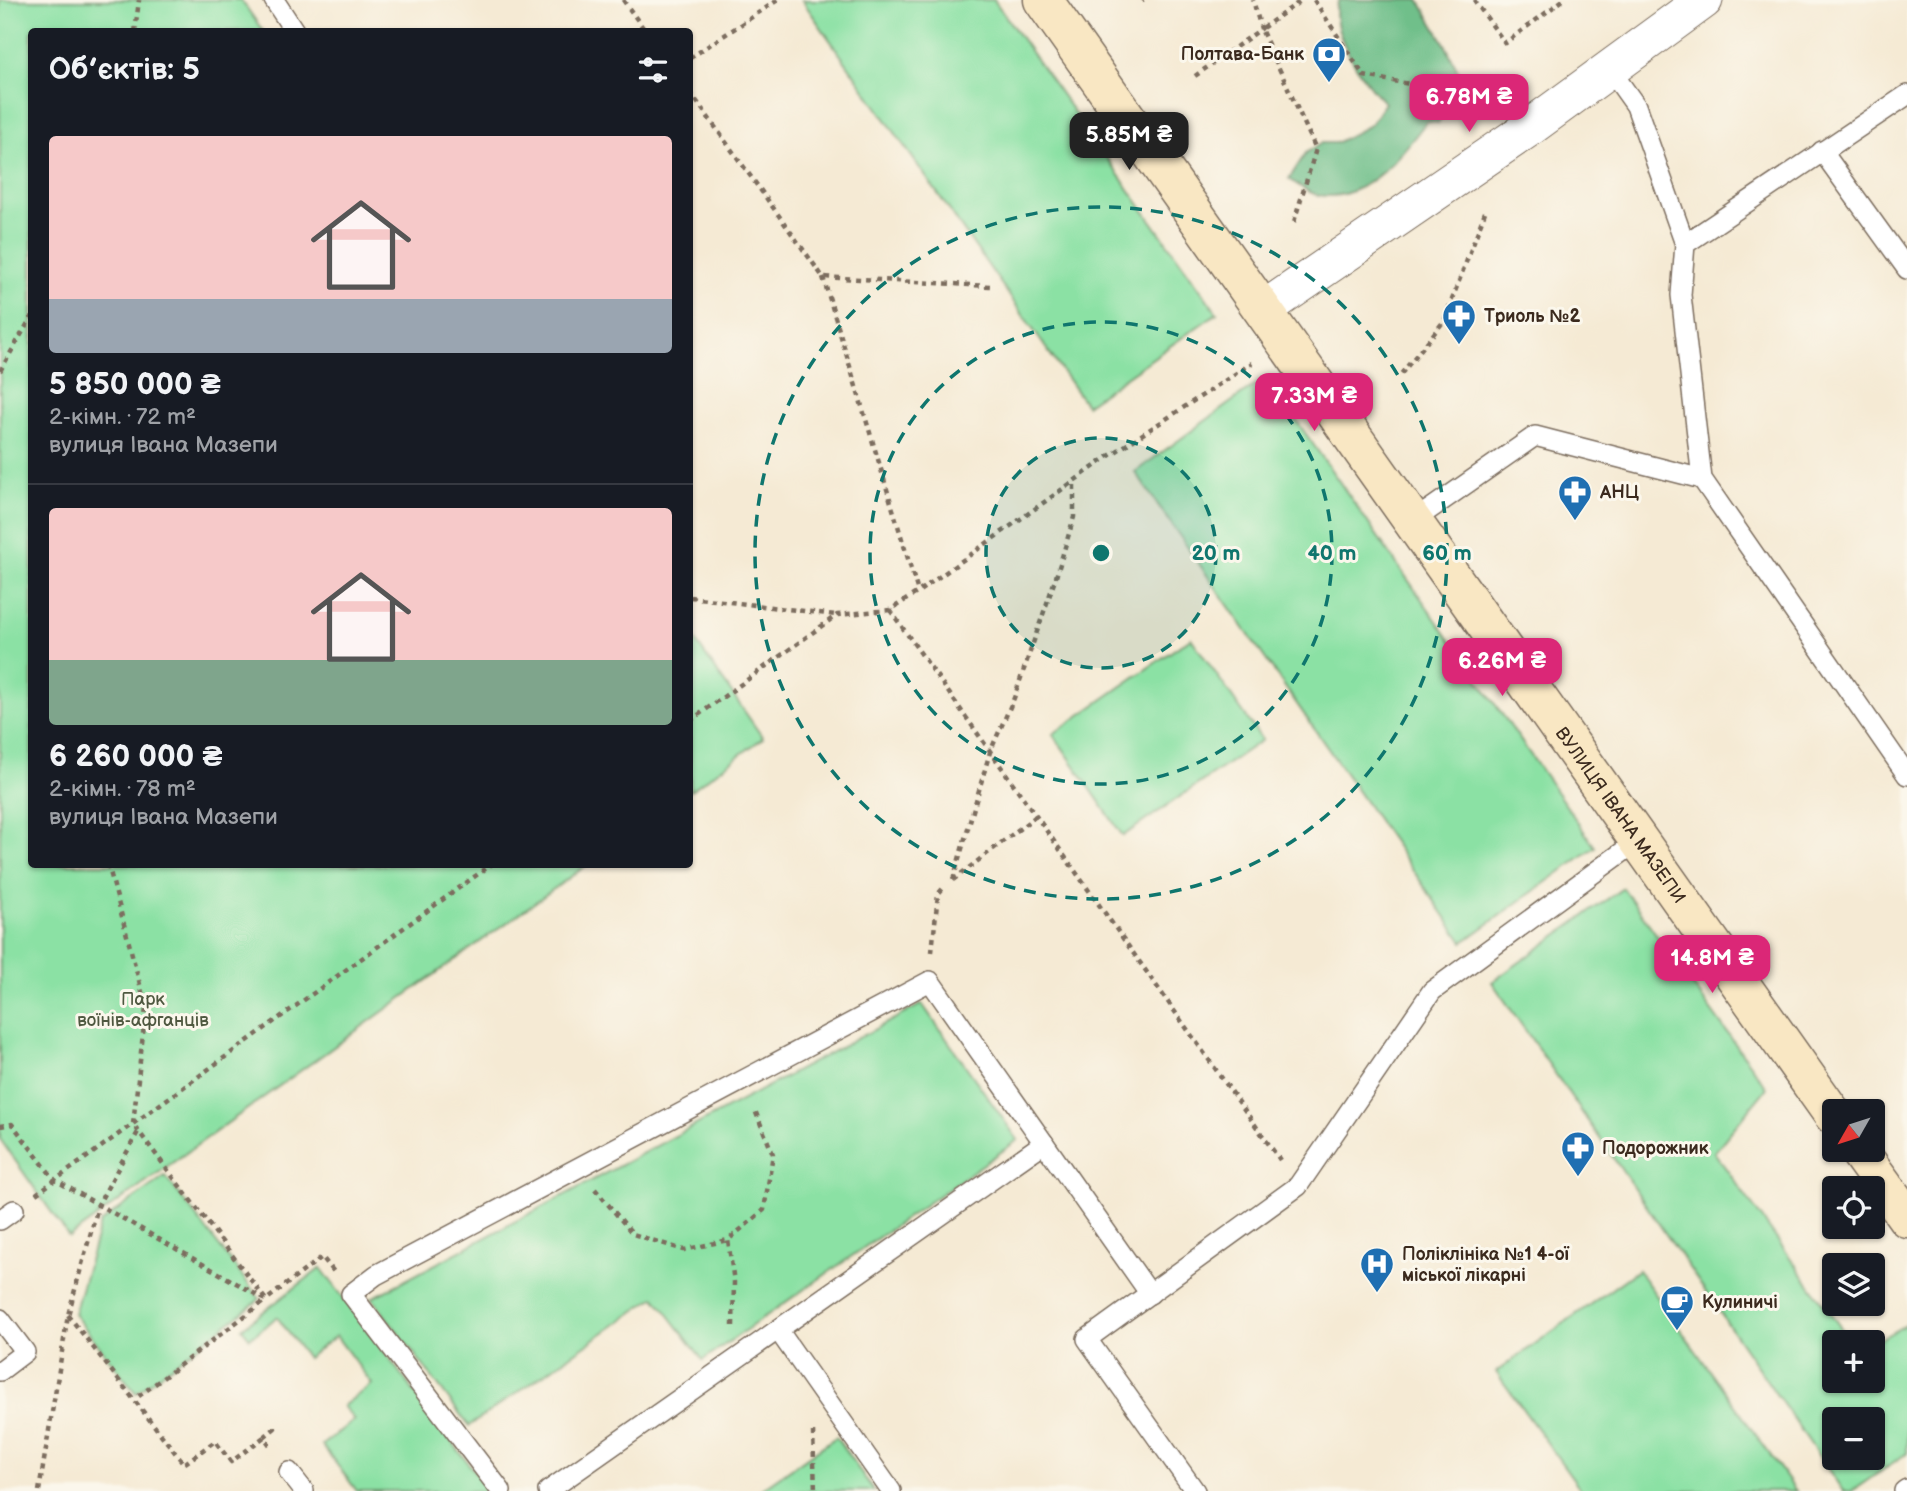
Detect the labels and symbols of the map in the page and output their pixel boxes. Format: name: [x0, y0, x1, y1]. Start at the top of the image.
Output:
bank icon: Полтава-Банк: [1310, 35, 1348, 84]
place label: Полтава-Банк: [1181, 44, 1304, 65]
pin: 6.78M ₴: [1404, 74, 1534, 134]
pin: 5.85M ₴: [1064, 113, 1194, 172]
pharmacy icon: Триоль №2: [1440, 297, 1478, 346]
place label: Триоль №2: [1484, 306, 1580, 327]
pin: 7.33M ₴: [1249, 374, 1379, 433]
pharmacy icon: АНЦ: [1556, 473, 1594, 522]
place label: АНЦ: [1599, 482, 1639, 503]
centre of rings: [1089, 541, 1113, 565]
text: 20 m: [1192, 541, 1240, 566]
text: 40 m: [1307, 541, 1357, 566]
text: 60 m: [1422, 541, 1472, 566]
pin: 6.26M ₴: [1437, 638, 1567, 698]
street label: ВУЛИЦЯ ІВАНА МАЗЕПИ: [1551, 723, 1690, 907]
pin: 14.8M ₴: [1647, 936, 1777, 995]
park label: Парк воїнів-афганців: [77, 989, 209, 1031]
north arrow: [1822, 1099, 1885, 1162]
pharmacy icon: Подорожник: [1559, 1129, 1597, 1178]
place label: Подорожник: [1602, 1138, 1709, 1159]
place label: Поліклініка №1 4-ої міської лікарні: [1402, 1244, 1569, 1286]
hospital icon: Поліклініка №1 4-ої міської лікарні: [1358, 1245, 1396, 1294]
cafe icon: Кулиничі: [1658, 1283, 1696, 1332]
place label: Кулиничі: [1702, 1292, 1778, 1313]

